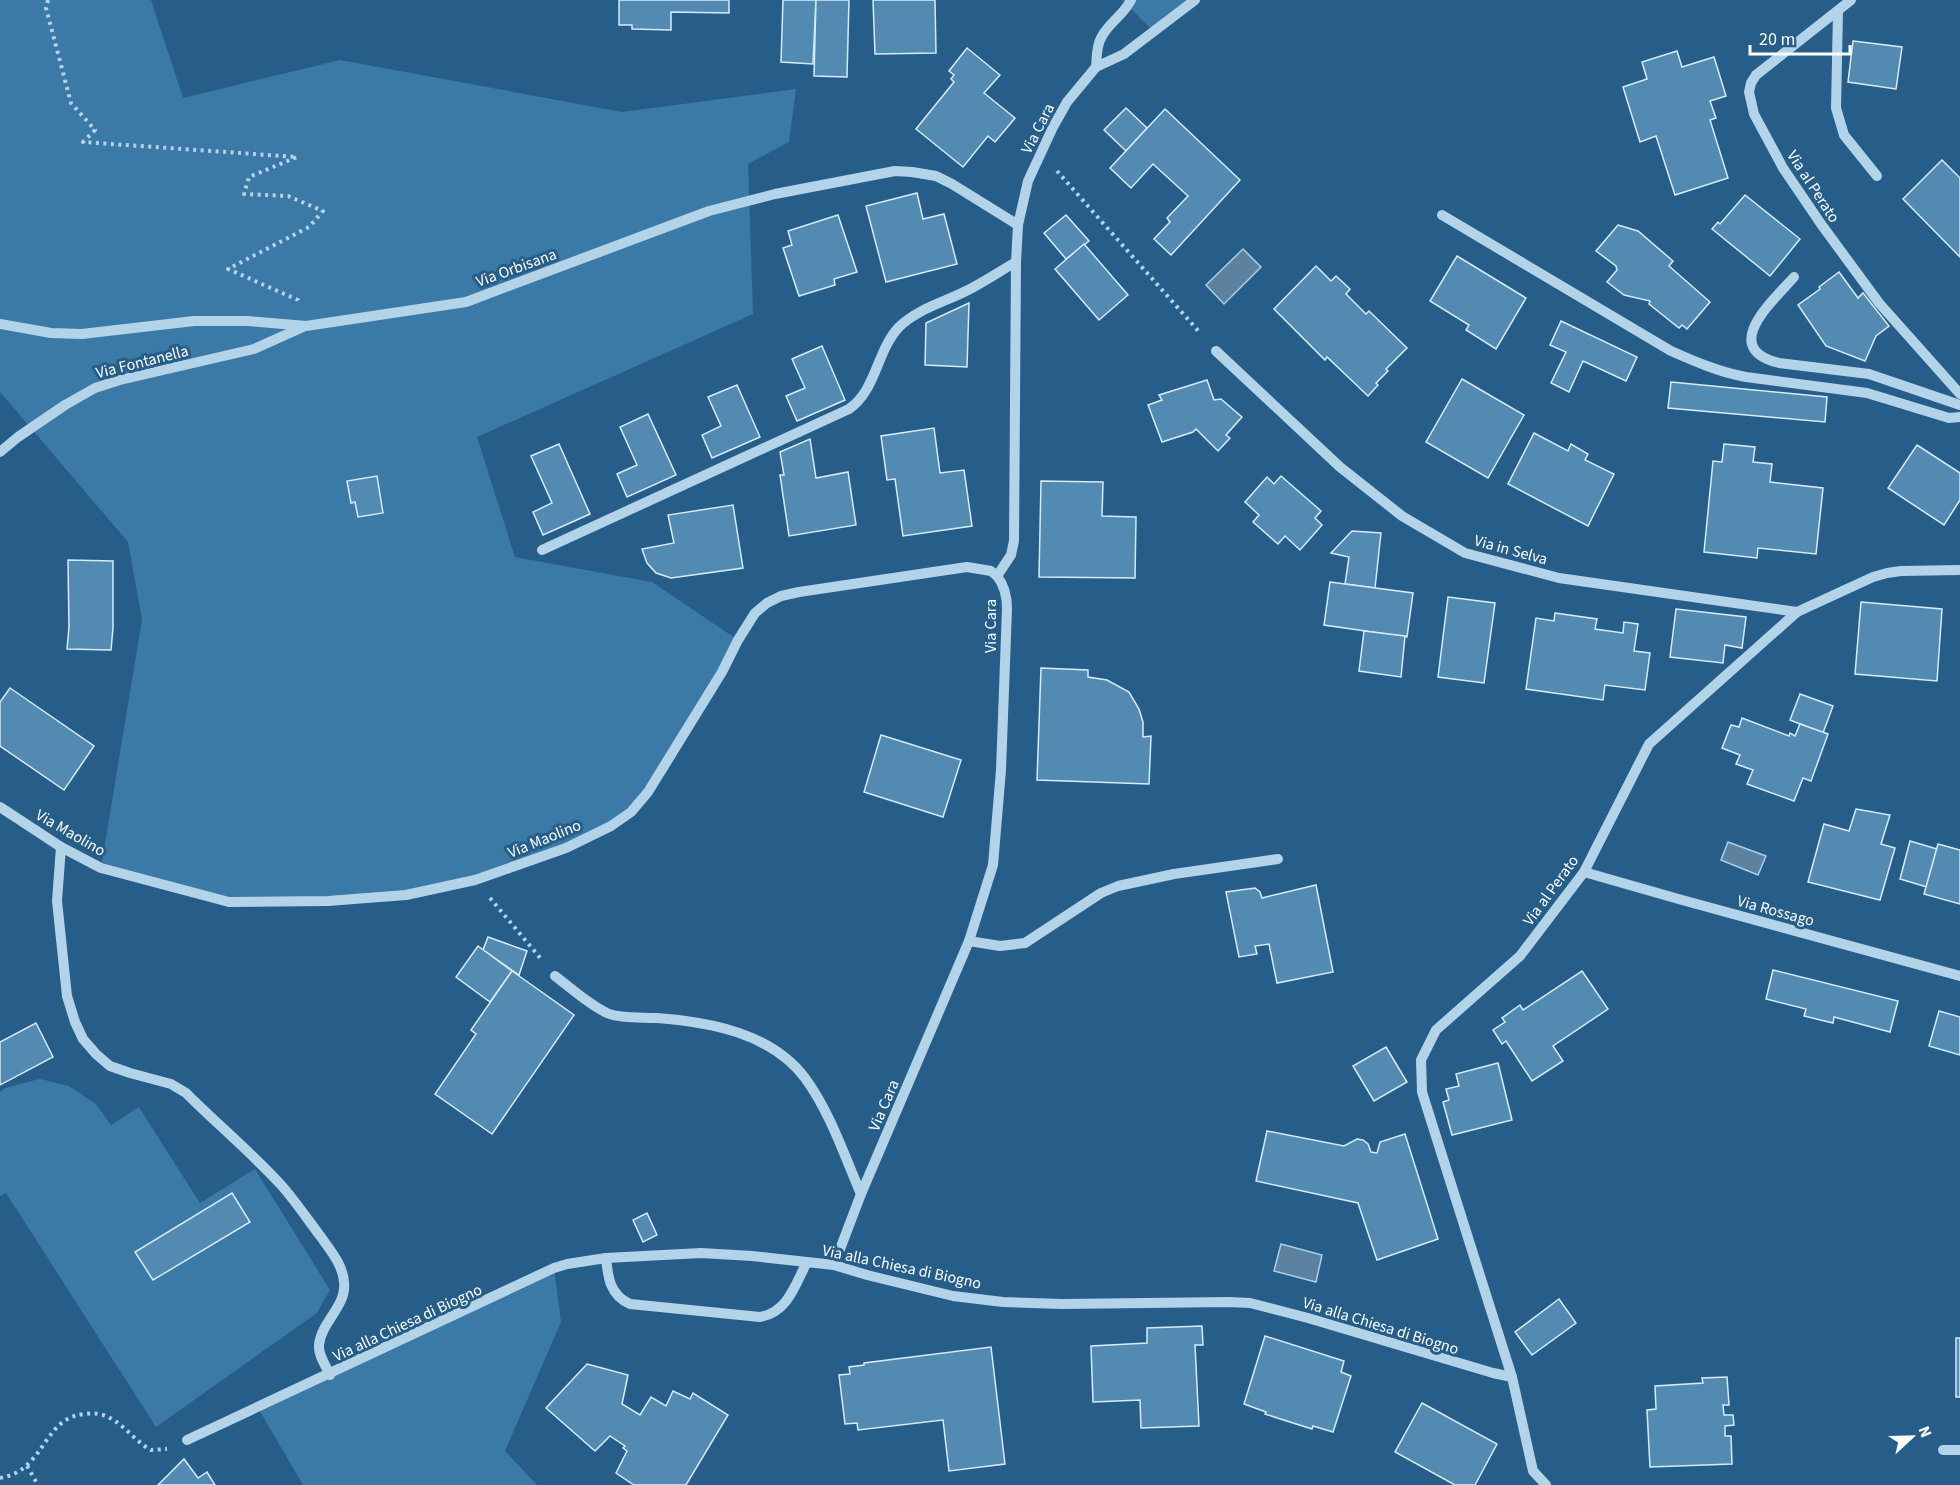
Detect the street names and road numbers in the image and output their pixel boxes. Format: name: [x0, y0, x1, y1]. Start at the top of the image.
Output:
street label: Via Cara: [1016, 99, 1060, 157]
street label: Via al Perato: [1782, 146, 1845, 227]
street label: Via Orbisana: [473, 243, 560, 293]
street label: Via Fontanella: [94, 340, 191, 384]
street label: Via in Selva: [1472, 530, 1550, 570]
street label: Via Cara: [980, 599, 1002, 653]
street label: Via Maolino: [32, 804, 109, 862]
street label: Via Maolino: [504, 814, 584, 864]
street label: Via al Perato: [1518, 851, 1584, 930]
street label: Via Rossago: [1735, 890, 1817, 932]
street label: Via Cara: [863, 1076, 905, 1134]
street label: Via alla Chiesa di Biogno: [820, 1239, 983, 1295]
street label: Via alla Chiesa di Biogno: [329, 1279, 486, 1367]
street label: Via alla Chiesa di Biogno: [1300, 1292, 1461, 1360]

